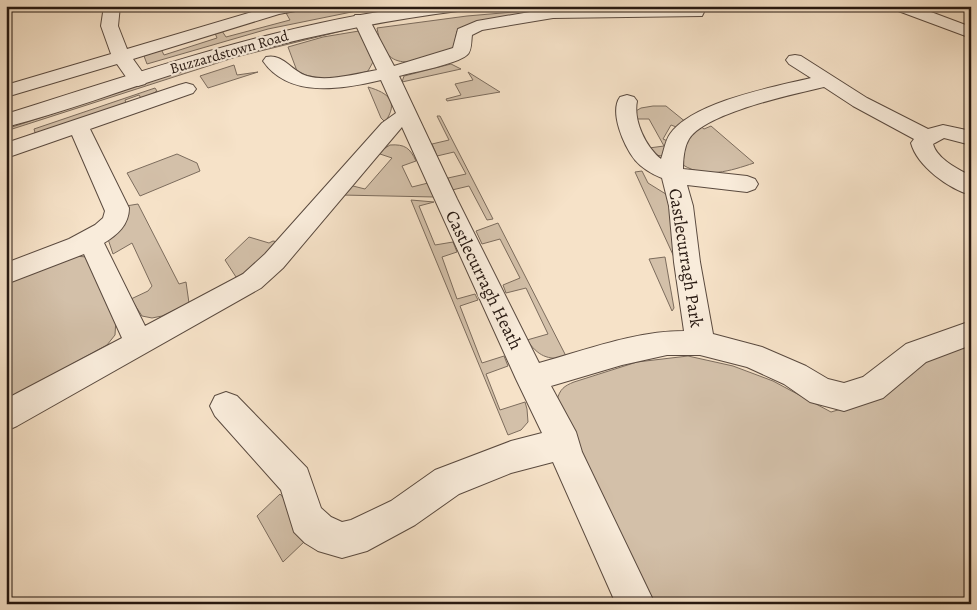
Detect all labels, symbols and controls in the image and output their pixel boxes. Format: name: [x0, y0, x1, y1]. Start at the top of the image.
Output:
street label: Buzzardstown Road: [167, 25, 292, 79]
street label: Castlecurragh Park: [663, 187, 709, 329]
street label: Castlecurragh Heath: [440, 206, 528, 354]

